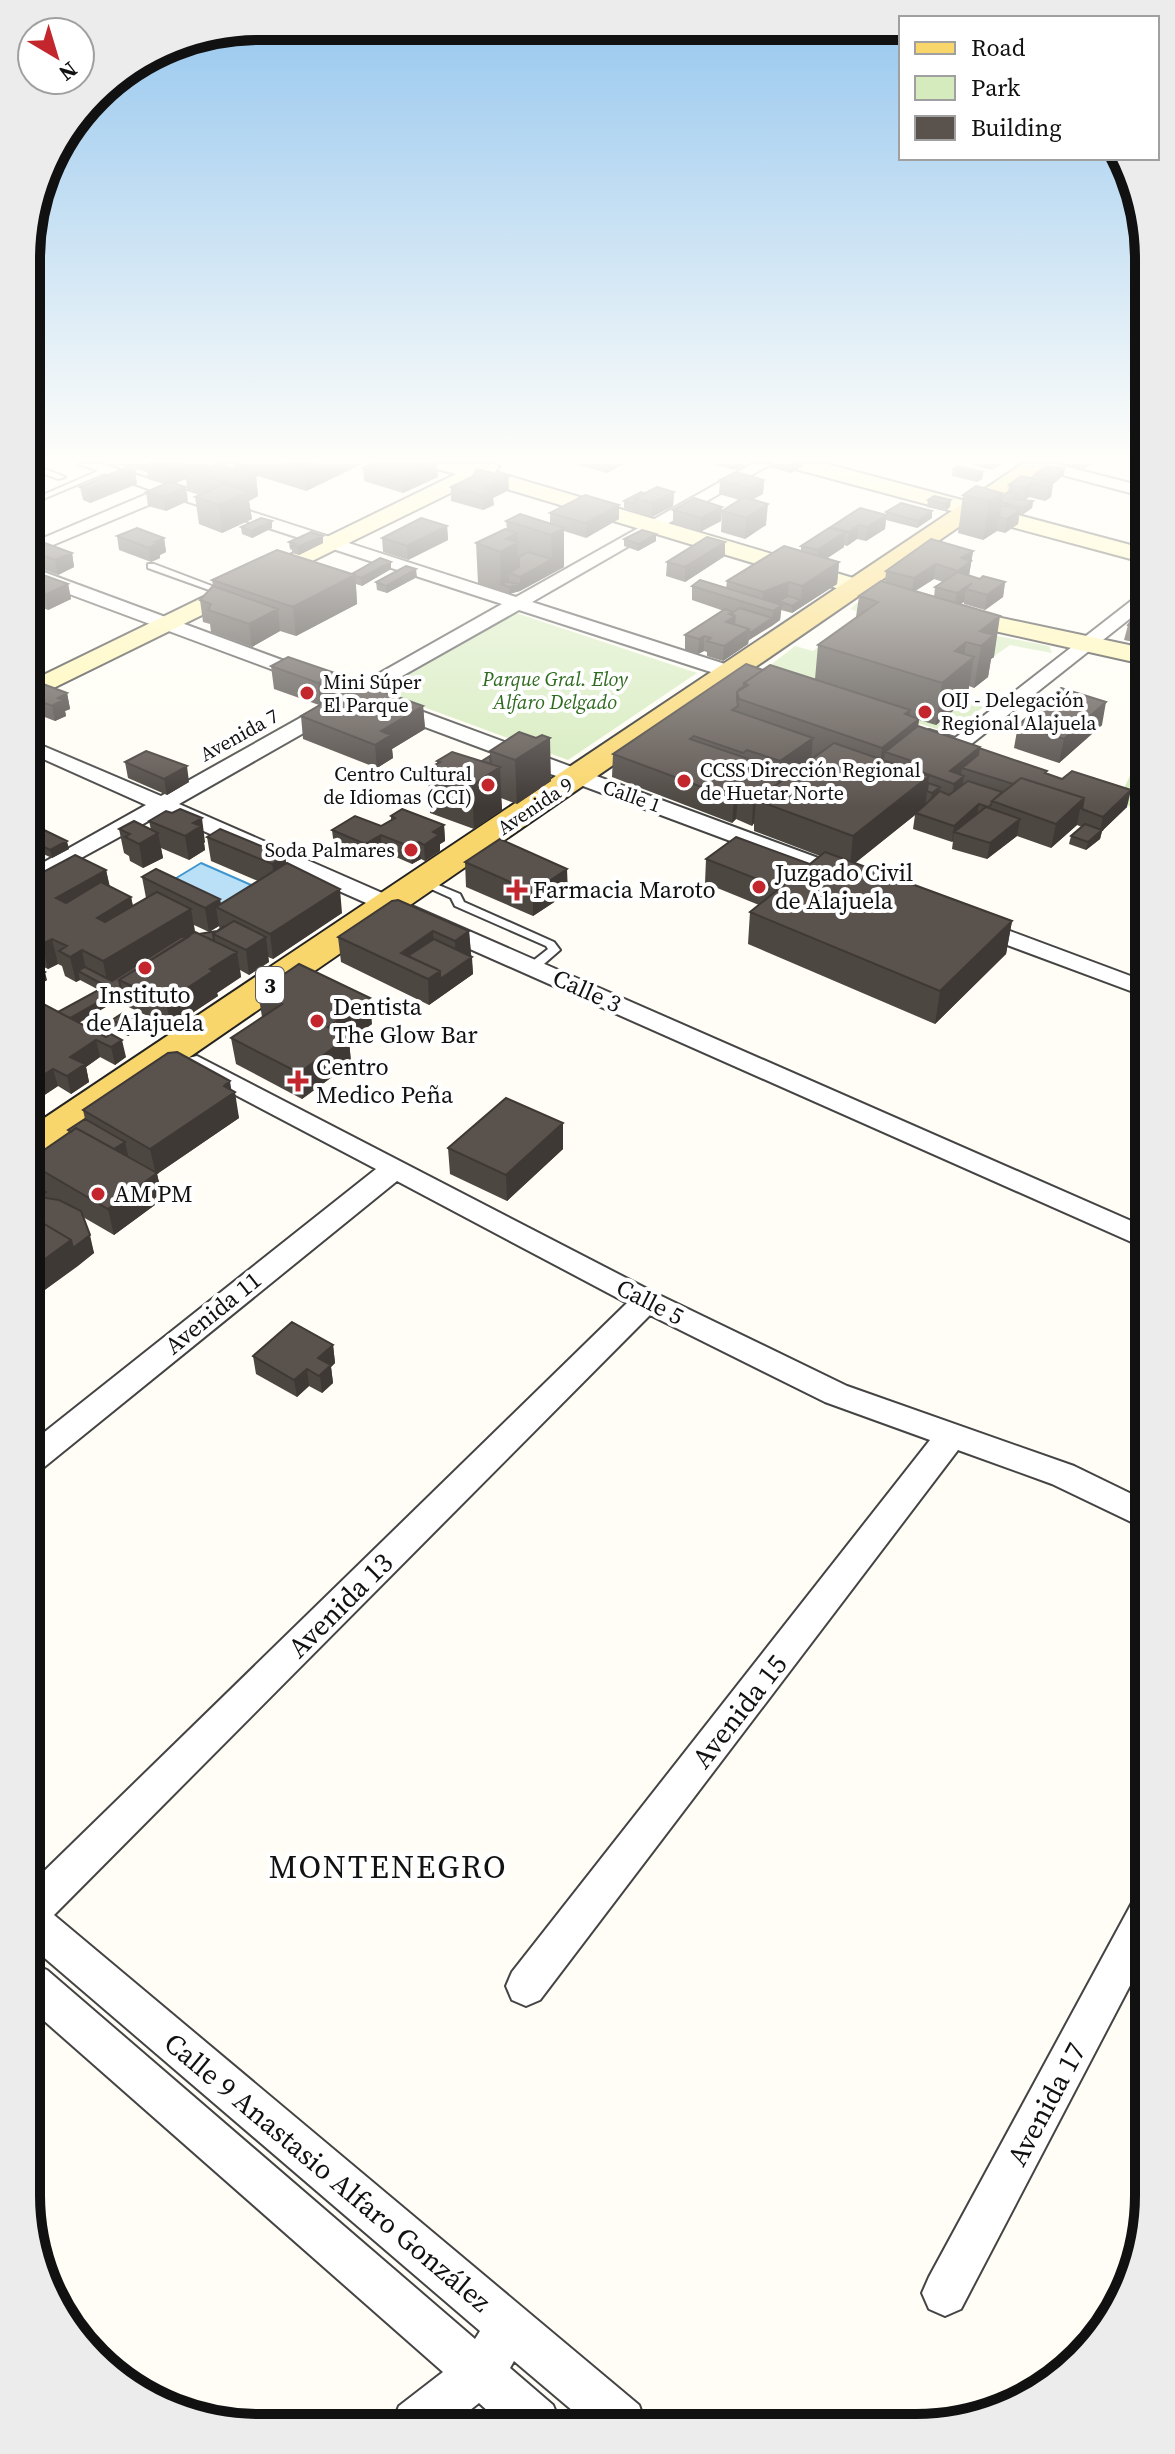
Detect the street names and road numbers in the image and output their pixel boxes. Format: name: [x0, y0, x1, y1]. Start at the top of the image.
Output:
street label: Avenida 7: [195, 702, 283, 768]
street label: Avenida 9: [492, 770, 578, 842]
street label: Calle 1: [599, 773, 665, 819]
street label: Calle 3: [548, 961, 627, 1020]
road number: 3: [256, 967, 284, 1003]
street label: Avenida 11: [158, 1264, 268, 1362]
street label: Calle 5: [611, 1271, 690, 1332]
street label: Avenida 13: [279, 1544, 401, 1666]
street label: Avenida 15: [683, 1646, 795, 1776]
street label: Calle 9 Anastasio Alfaro González: [156, 2024, 500, 2320]
street label: Avenida 17: [998, 2036, 1094, 2172]

